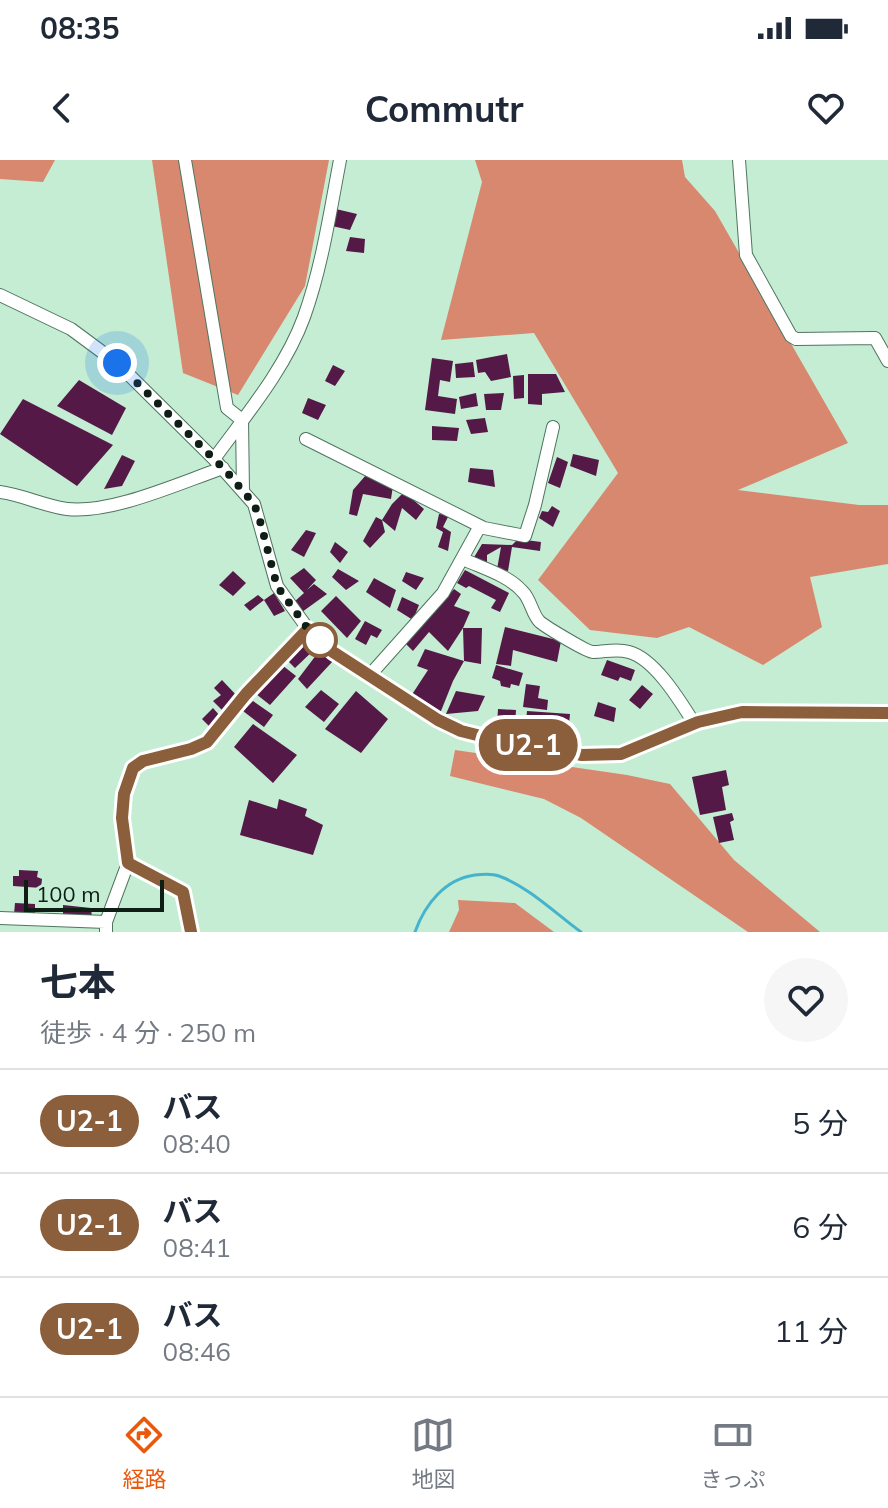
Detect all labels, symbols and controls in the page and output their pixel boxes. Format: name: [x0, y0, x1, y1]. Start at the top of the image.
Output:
text: 08:35: [40, 9, 119, 47]
icon: back: [40, 86, 84, 130]
text: Commutr: [365, 86, 523, 131]
icon: heart: [804, 86, 848, 130]
your location: [97, 343, 137, 383]
unlabelled marker: [303, 623, 337, 657]
line badge: U2-1: [472, 719, 584, 771]
text: U2-1: [495, 727, 561, 762]
scale bar: [24, 876, 164, 912]
text: 100 m: [36, 880, 101, 908]
text: 七本: [40, 958, 116, 1006]
button: heart: [764, 958, 848, 1042]
text: 徒歩 · 4 分 · 250 m: [40, 1016, 256, 1049]
text: バス: [163, 1088, 223, 1126]
text: U2-1: [56, 1103, 123, 1138]
text: 5 分: [792, 1104, 848, 1142]
text: 08:40: [163, 1127, 231, 1160]
text: バス: [163, 1192, 223, 1230]
text: U2-1: [56, 1207, 123, 1242]
text: 6 分: [792, 1208, 848, 1246]
text: 08:41: [163, 1231, 231, 1264]
text: バス: [163, 1296, 223, 1334]
text: U2-1: [56, 1311, 123, 1346]
text: 11 分: [774, 1312, 848, 1350]
text: 08:46: [163, 1335, 231, 1368]
tab: 経路: [122, 1413, 166, 1493]
tab: 地図: [411, 1413, 455, 1493]
tab: きっぷ: [700, 1413, 766, 1493]

